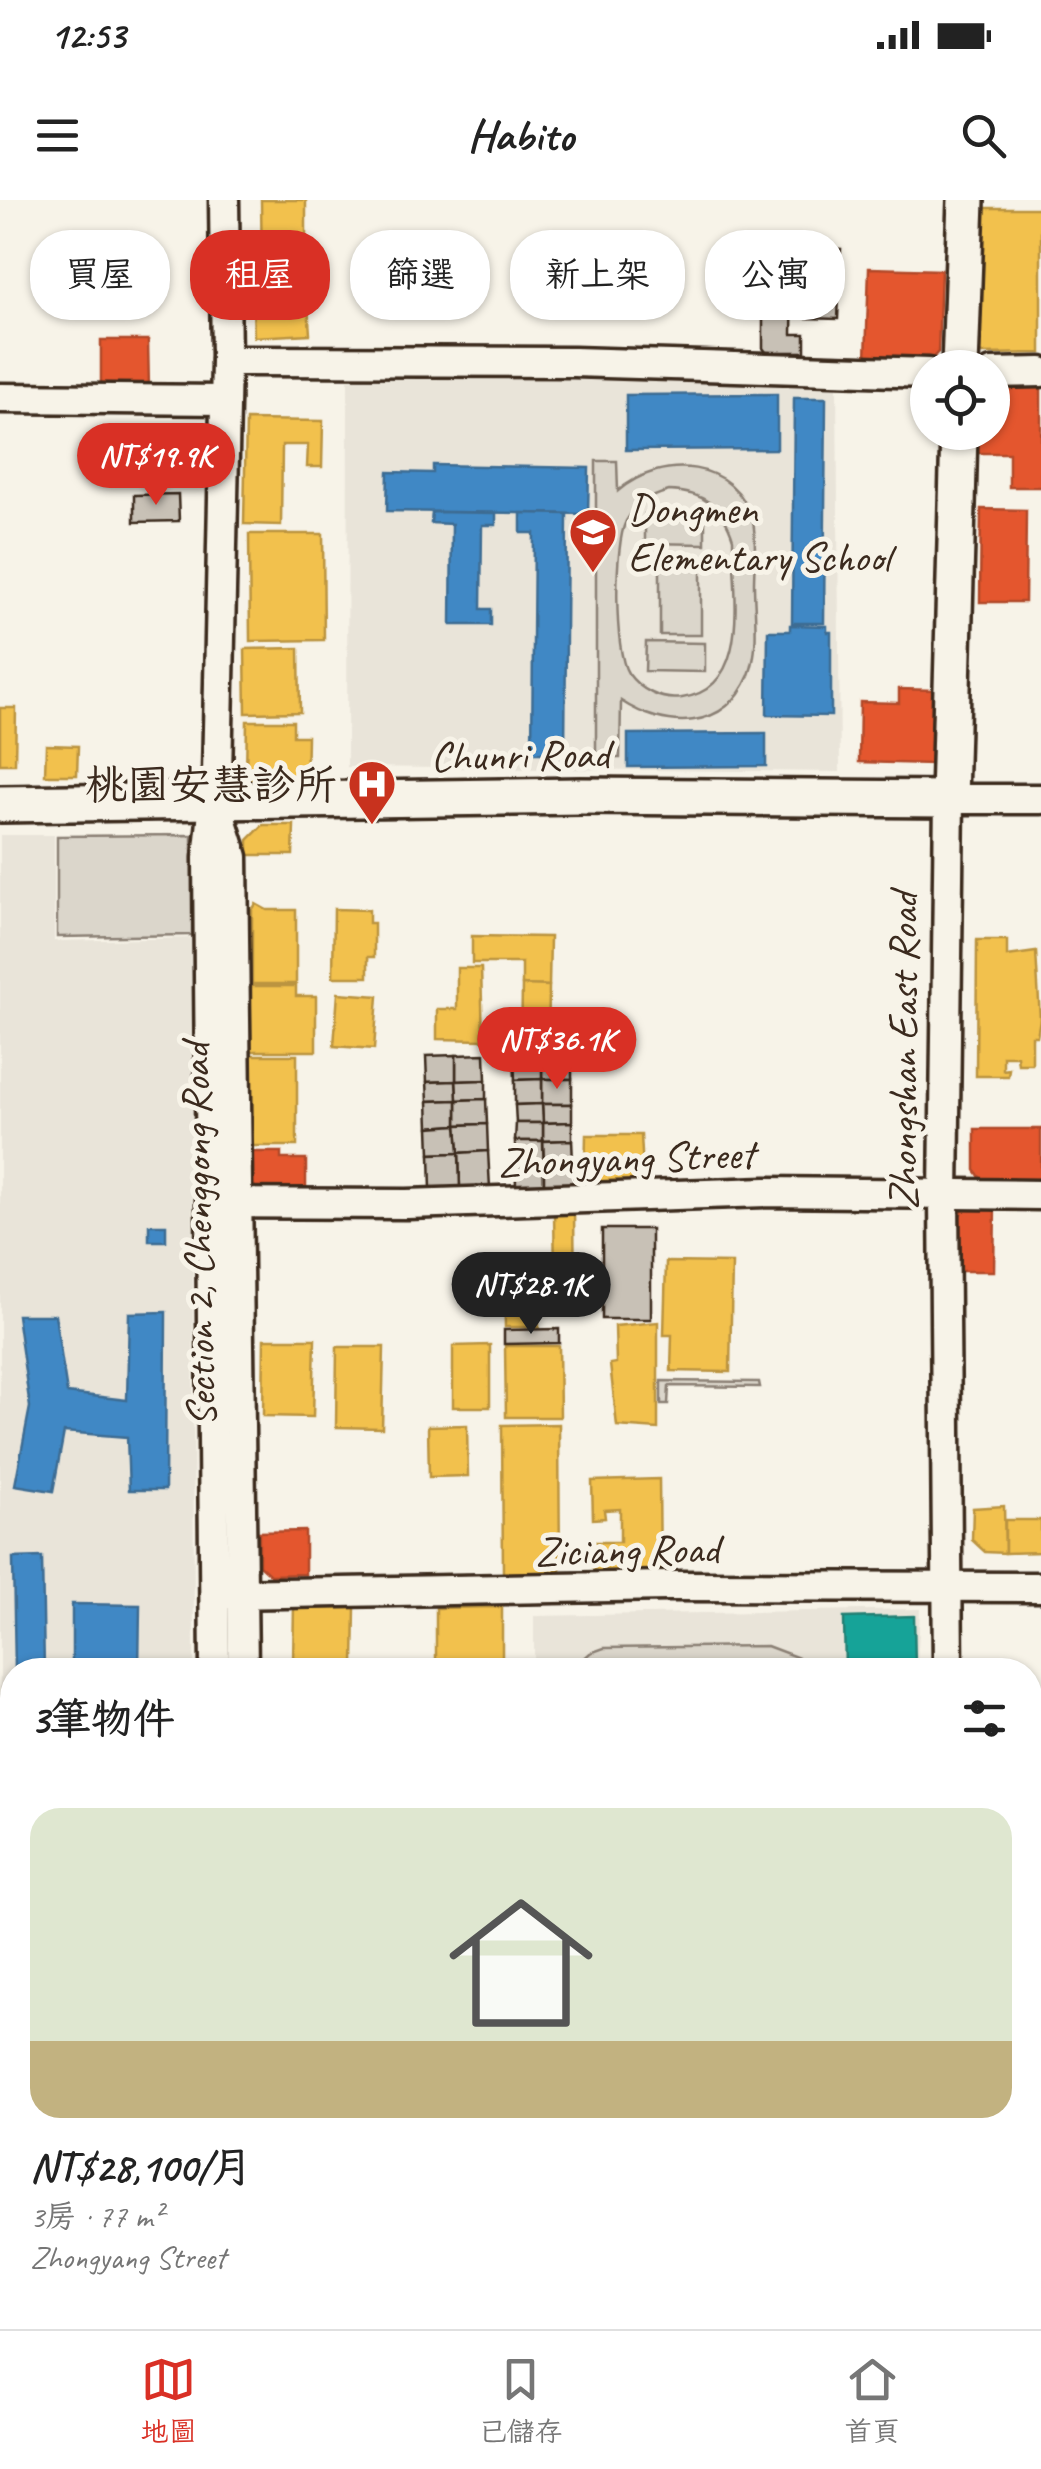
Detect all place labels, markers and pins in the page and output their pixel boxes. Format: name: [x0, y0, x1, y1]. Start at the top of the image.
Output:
pin: NT$19.9K: [53, 423, 259, 508]
place label: Dongmen Elementary School: [628, 483, 897, 584]
school or university icon: Dongmen Elementary School: [567, 506, 619, 574]
hospital icon: 桃園安慧診所: [346, 758, 398, 826]
place label: 桃園安慧診所: [85, 759, 337, 812]
pin: NT$36.1K: [454, 1007, 660, 1092]
pin: NT$28.1K: [428, 1252, 634, 1337]

